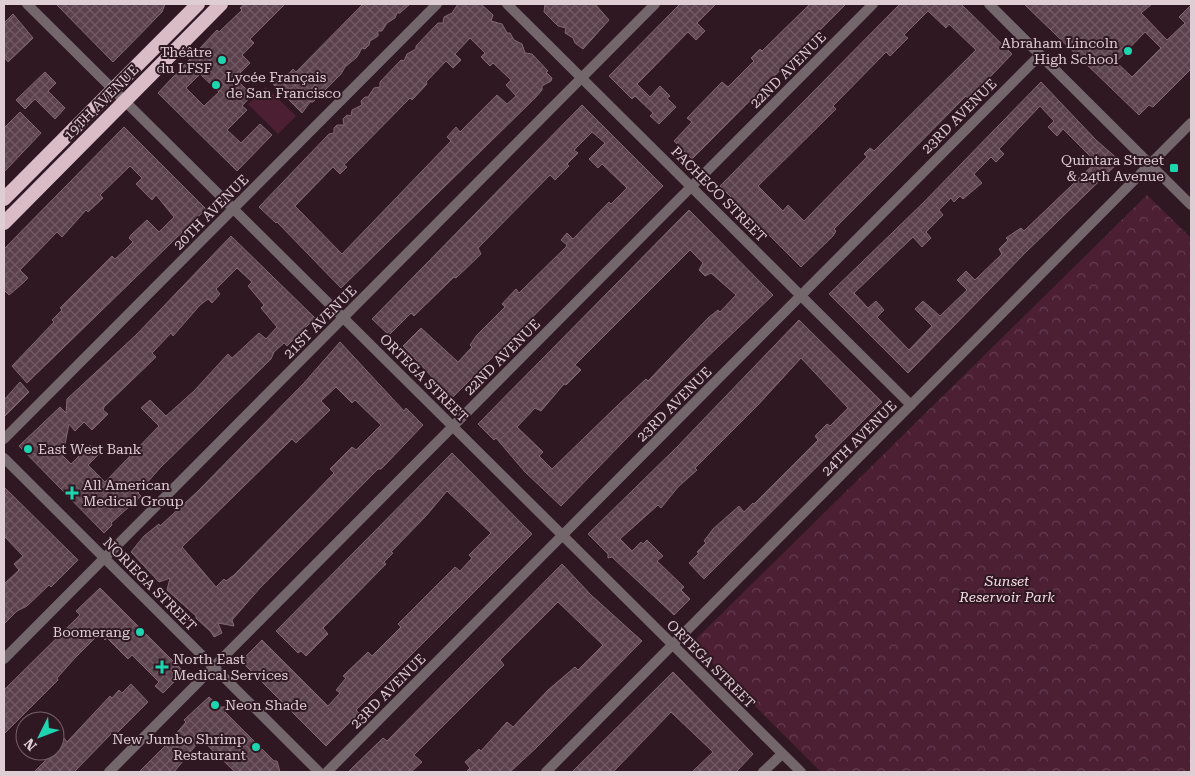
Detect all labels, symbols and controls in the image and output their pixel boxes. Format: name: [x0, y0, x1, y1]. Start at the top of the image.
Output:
street label: 22ND AVENUE: [747, 29, 829, 111]
place label: Abraham Lincoln High School: [1001, 35, 1119, 67]
place label: Théâtre du LFSF: [157, 44, 212, 76]
marker: Abraham Lincoln High School: [1122, 45, 1134, 57]
marker: Théâtre du LFSF: [216, 54, 228, 66]
street label: 19TH AVENUE: [60, 61, 142, 143]
place label: Lycée Français de San Francisco: [226, 69, 341, 101]
street label: 23RD AVENUE: [918, 75, 1000, 157]
marker: Lycée Français de San Francisco: [210, 79, 222, 91]
street label: PACHECO STREET: [668, 143, 770, 245]
place label: Quintara Street & 24th Avenue: [1061, 152, 1164, 184]
marker: Quintara Street & 24th Avenue: [1168, 162, 1180, 174]
street label: 20TH AVENUE: [170, 171, 252, 253]
street label: 21ST AVENUE: [280, 282, 360, 362]
street label: 22ND AVENUE: [461, 316, 543, 398]
street label: ORTEGA STREET: [377, 331, 471, 425]
street label: 23RD AVENUE: [633, 363, 715, 445]
street label: 24TH AVENUE: [818, 397, 900, 479]
place label: East West Bank: [38, 441, 141, 457]
marker: East West Bank: [22, 443, 34, 455]
place label: All American Medical Group: [83, 477, 184, 509]
marker: All American Medical Group: [65, 486, 79, 500]
street label: NORIEGA STREET: [100, 534, 200, 634]
park label: Sunset Reservoir Park: [958, 573, 1055, 605]
street label: ORTEGA STREET: [664, 617, 758, 711]
place label: Boomerang: [53, 624, 130, 640]
marker: Boomerang: [134, 626, 146, 638]
street label: 23RD AVENUE: [347, 650, 429, 732]
place label: North East Medical Services: [173, 651, 288, 683]
marker: North East Medical Services: [155, 660, 169, 674]
place label: Neon Shade: [225, 697, 307, 713]
marker: Neon Shade: [209, 699, 221, 711]
north arrow: [15, 711, 65, 761]
place label: New Jumbo Shrimp Restaurant: [112, 731, 246, 763]
text: N: [21, 735, 40, 754]
marker: New Jumbo Shrimp Restaurant: [250, 741, 262, 753]

